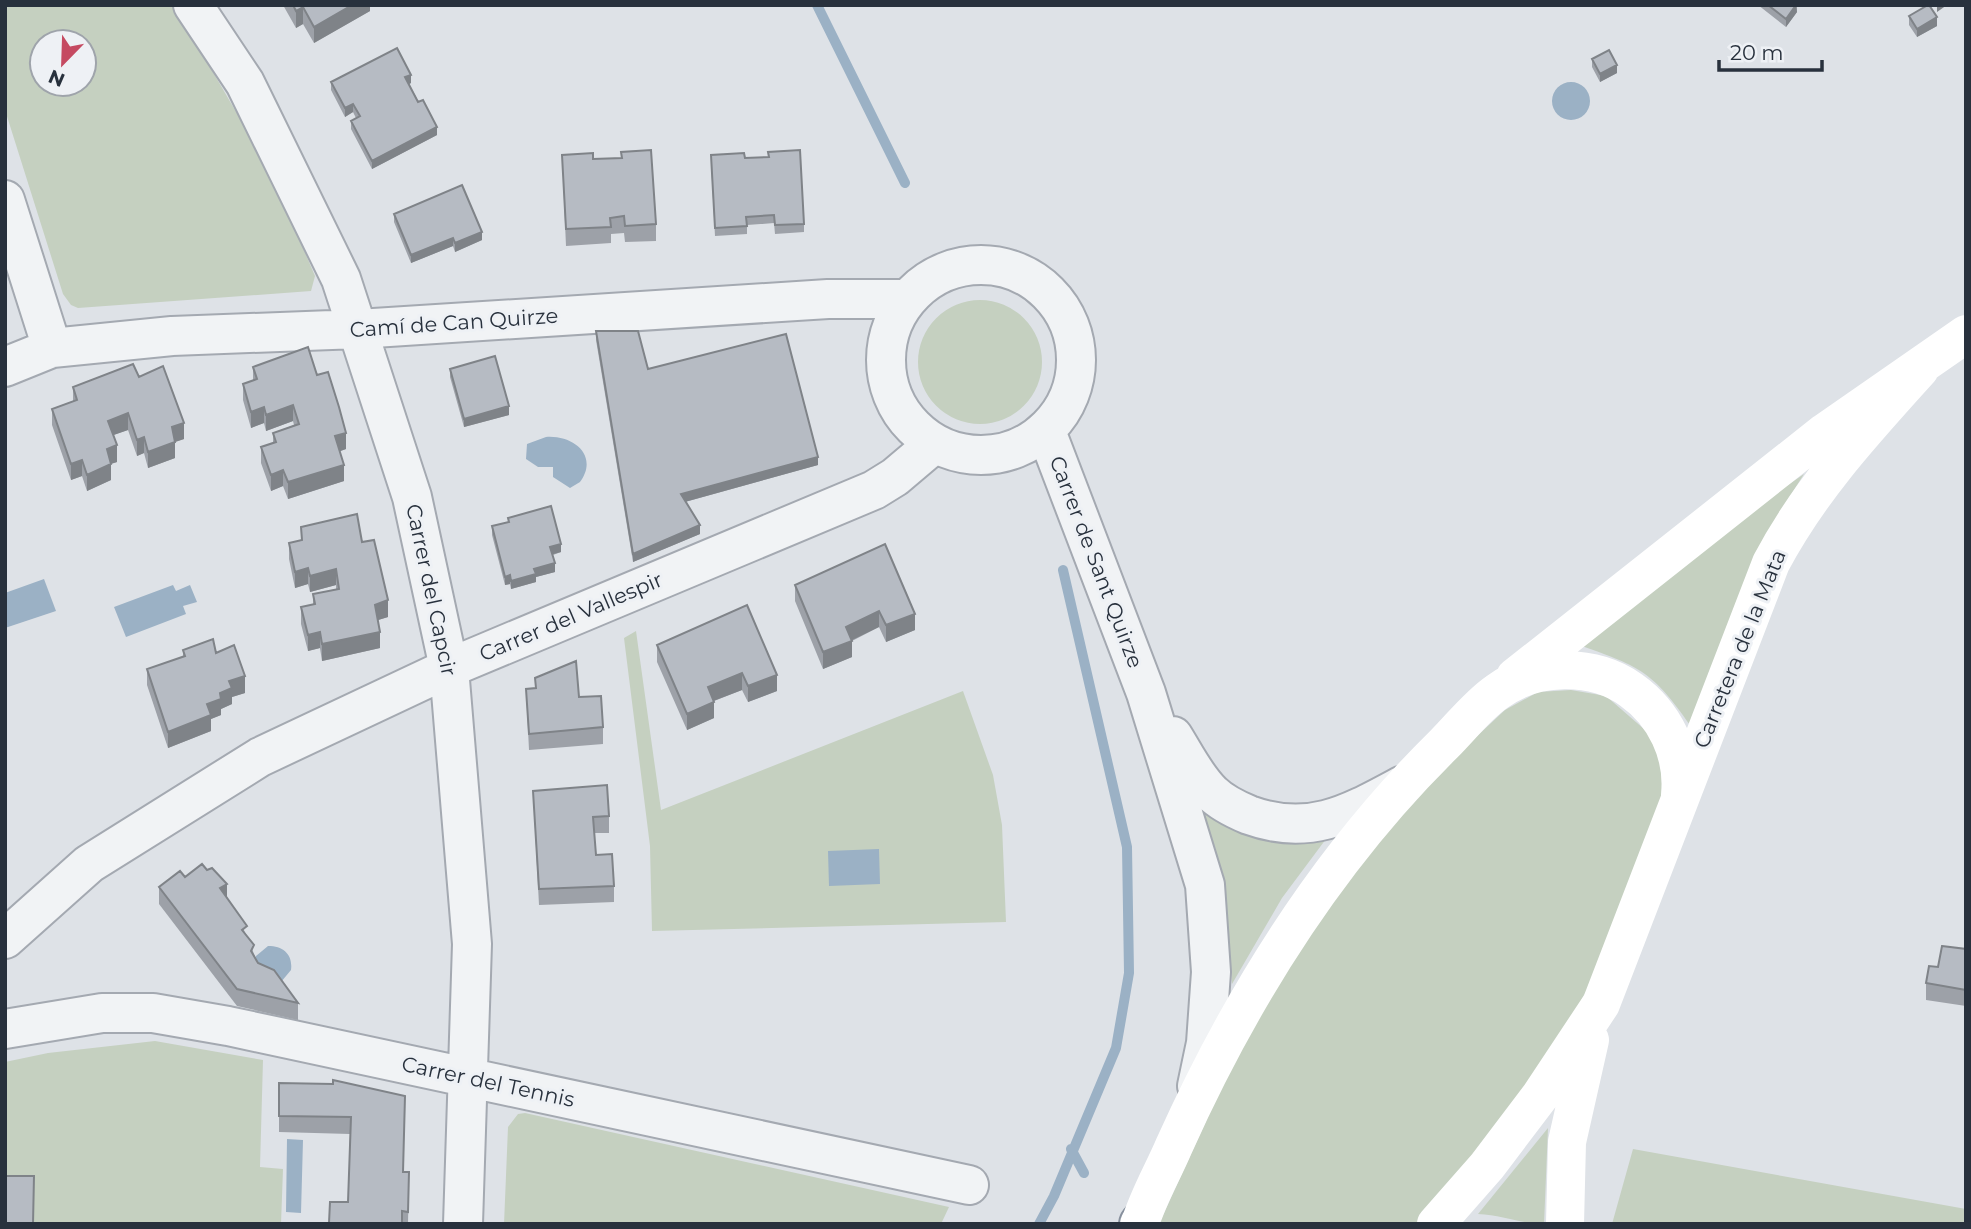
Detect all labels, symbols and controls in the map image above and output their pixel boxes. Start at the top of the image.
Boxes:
north arrow [28,28,98,98]
scale bar [1719,28,1822,72]
text: 20 m [1730,40,1784,65]
text: N [45,65,68,92]
street label: Camí de Can Quirze [349,303,559,342]
street label: Carrer de Sant Quirze [1044,452,1148,671]
street label: Carrer del Capcir [401,502,462,678]
street label: Carretera de la Mata [1688,546,1791,752]
street label: Carrer del Vallespir [475,567,666,666]
street label: Carrer del Tennis [399,1051,577,1112]

